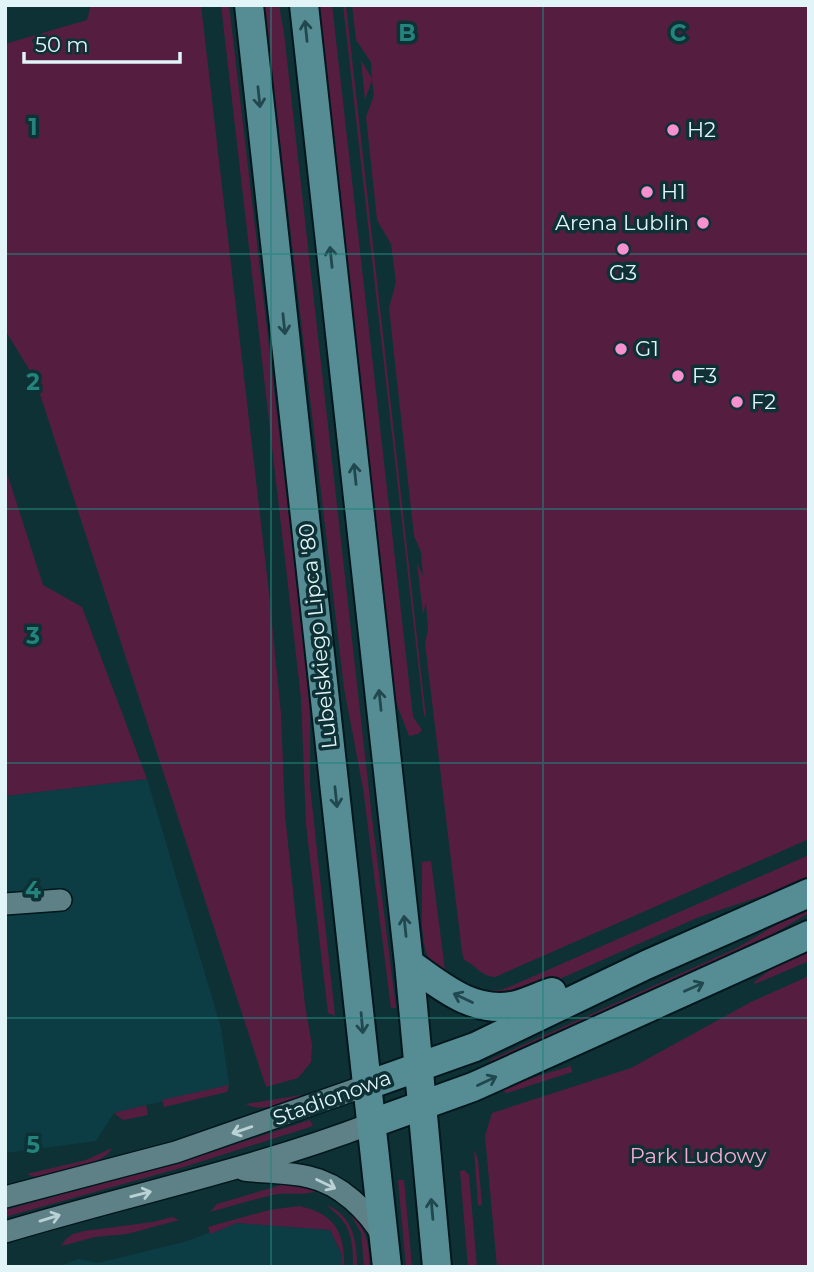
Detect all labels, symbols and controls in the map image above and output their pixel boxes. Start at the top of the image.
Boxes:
text: B [398,19,416,47]
text: C [670,19,687,47]
one-way arrow [300,20,313,43]
scale bar [24,21,180,65]
text: 50 m [35,32,89,57]
one-way arrow [253,86,266,108]
text: 1 [28,113,38,141]
place label: H2 [687,117,716,142]
marker: H2 [665,122,681,138]
place label: H1 [661,179,686,204]
marker: H1 [639,184,655,200]
place label: Arena Lublin [555,210,689,235]
marker: Arena Lublin [695,215,711,231]
marker: G3 [615,241,631,257]
one-way arrow [324,246,337,269]
place label: G3 [609,260,637,285]
one-way arrow [278,312,291,334]
place label: G1 [635,336,659,361]
marker: G1 [613,341,629,357]
place label: F3 [692,363,717,388]
text: 2 [26,368,40,396]
marker: F3 [670,368,686,384]
place label: F2 [751,389,776,414]
marker: F2 [729,394,745,410]
one-way arrow [348,463,361,486]
street label: Lubelskiego Lipca '80 [293,522,342,750]
text: 3 [25,622,40,650]
one-way arrow [373,689,386,712]
one-way arrow [330,786,343,808]
text: 4 [25,876,41,904]
one-way arrow [398,915,411,938]
one-way arrow [683,980,704,993]
one-way arrow [453,991,474,1004]
one-way arrow [356,1012,369,1034]
street label: Stadionowa [269,1065,394,1130]
one-way arrow [475,1074,497,1087]
one-way arrow [231,1124,253,1137]
text: 5 [26,1131,40,1159]
park label: Park Ludowy [630,1143,767,1168]
one-way arrow [315,1177,336,1191]
one-way arrow [129,1186,151,1199]
one-way arrow [425,1198,438,1220]
one-way arrow [39,1211,61,1224]

